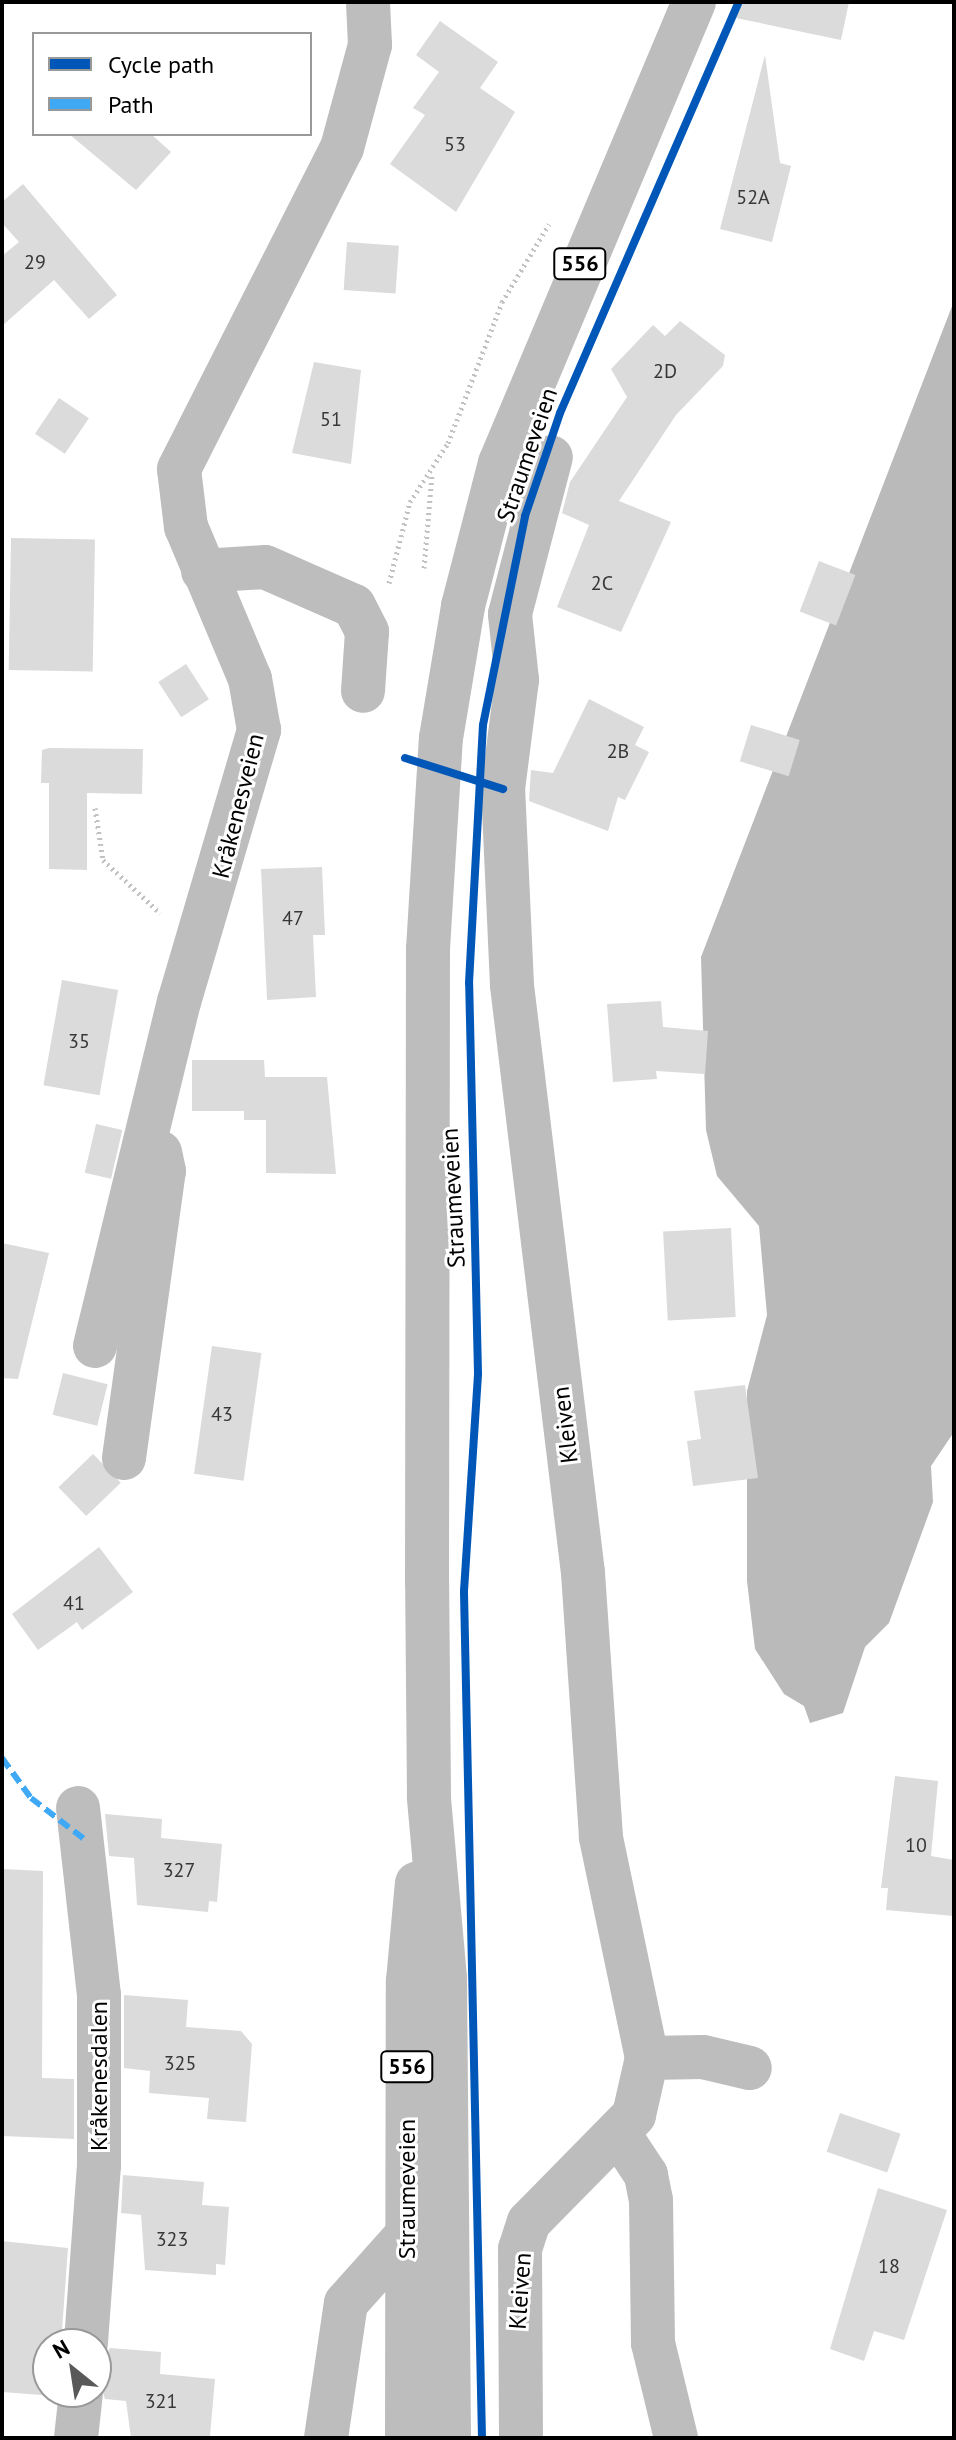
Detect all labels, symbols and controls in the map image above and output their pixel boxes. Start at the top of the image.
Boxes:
legend [32,32,312,136]
text: Cycle path [108,49,214,80]
text: Path [108,89,154,120]
house number: 53 [444,132,466,156]
house number: 52A [736,185,770,209]
road number: 556 [552,246,608,282]
house number: 29 [24,250,46,274]
house number: 2D [653,359,677,383]
street label: Straumeveien [491,384,563,526]
house number: 51 [320,407,342,431]
house number: 2C [591,571,613,595]
street label: Kråkenesveien [206,731,270,881]
house number: 2B [607,739,629,763]
house number: 47 [282,906,304,930]
house number: 35 [68,1029,90,1053]
street label: Straumeveien [435,1127,471,1269]
street label: Kleiven [546,1385,584,1465]
house number: 43 [211,1402,233,1426]
house number: 41 [63,1591,85,1615]
house number: 10 [905,1833,927,1857]
house number: 327 [163,1858,195,1882]
street label: Kråkenesdalen [85,2001,113,2151]
road number: 556 [379,2049,435,2085]
house number: 325 [164,2051,196,2075]
street label: Straumeveien [393,2119,421,2259]
house number: 323 [156,2227,188,2251]
street label: Kleiven [503,2252,537,2330]
house number: 18 [878,2254,900,2278]
north arrow [32,2328,112,2408]
text: N [48,2333,74,2365]
house number: 321 [145,2389,177,2413]

